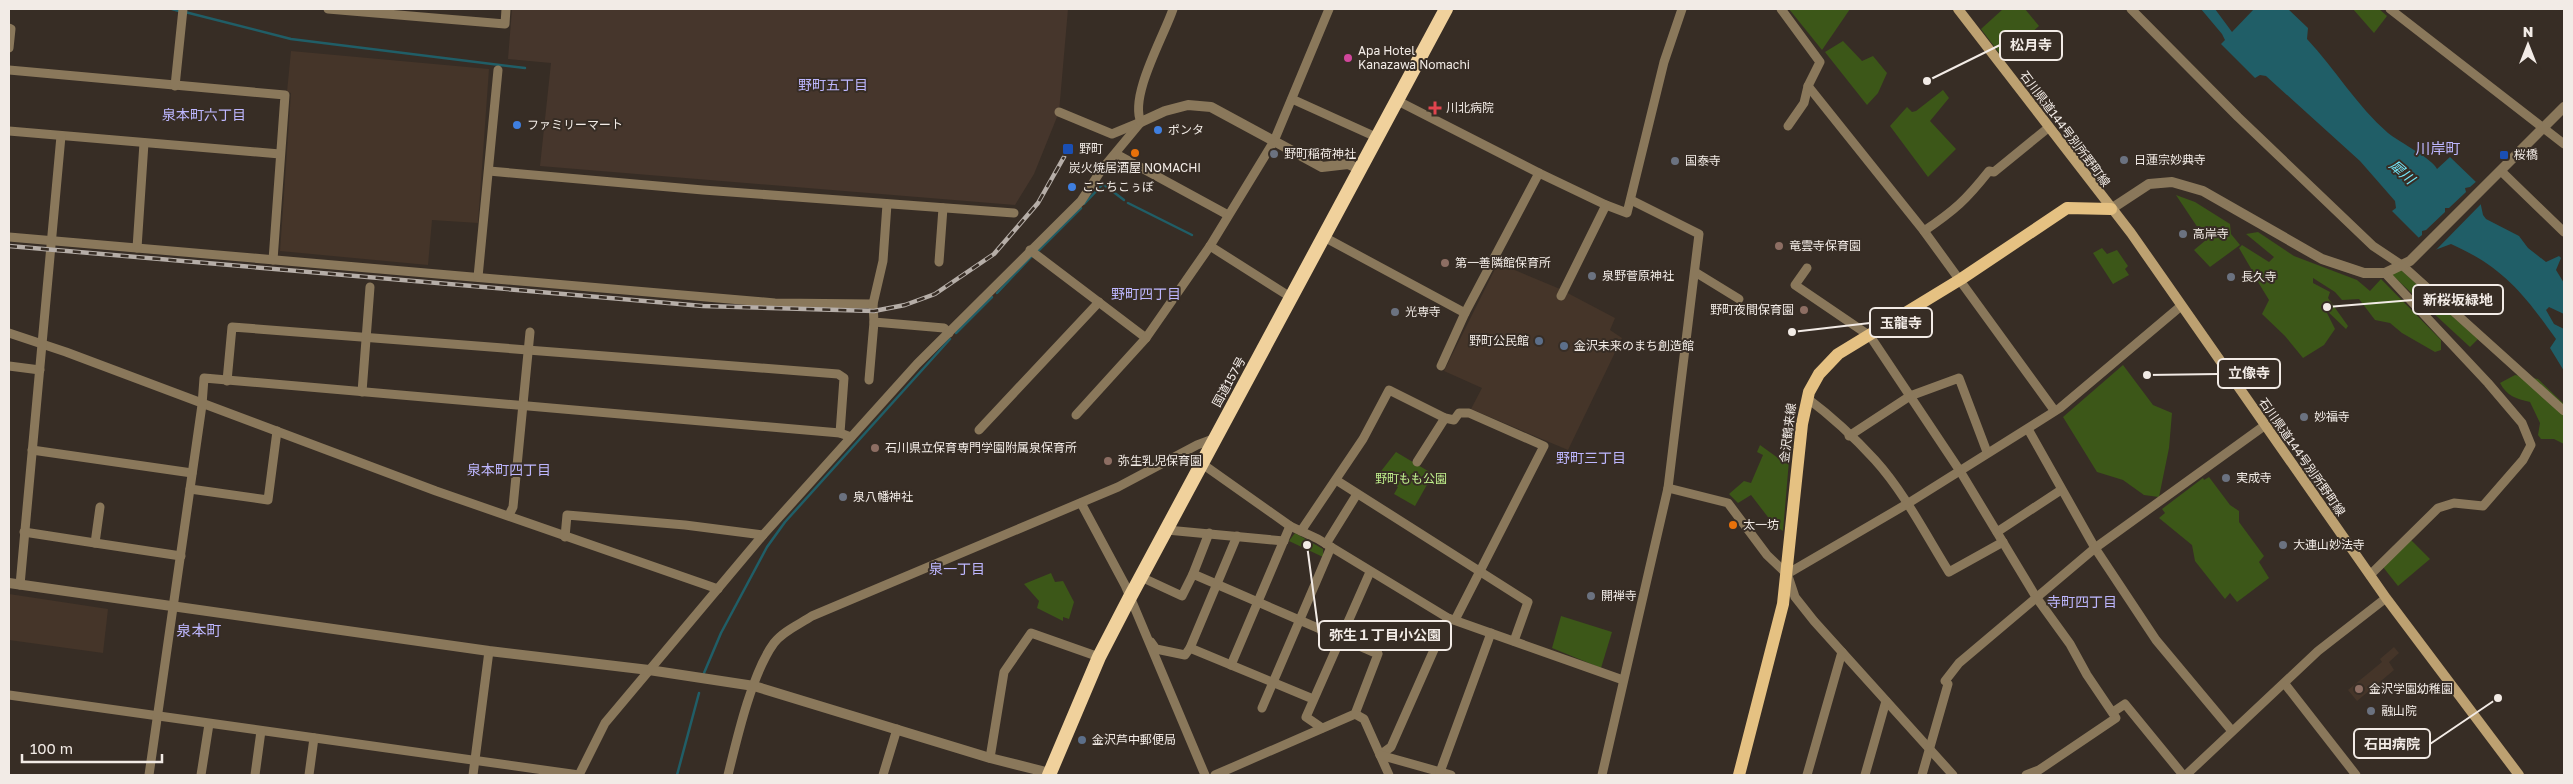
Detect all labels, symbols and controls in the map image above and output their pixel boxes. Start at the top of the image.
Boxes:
north arrow [2503,20,2553,70]
text: N [2523,23,2533,40]
callout: 松月寺 [2000,31,2062,60]
text: 松月寺 [2010,36,2052,53]
place label: Apa Hotel Kanazawa Nomachi [1358,43,1470,72]
marker: Apa Hotel Kanazawa Nomachi [1342,52,1354,64]
street label: 石川県道144号別所野町線 [2017,68,2114,189]
district label: 野町五丁目 [798,76,868,93]
place label: 川北病院 [1446,100,1494,115]
marker: 川北病院 [1428,101,1442,115]
district label: 泉本町六丁目 [162,106,246,123]
place label: ファミリーマート [527,117,623,132]
marker: ファミリーマート [511,119,523,131]
place label: ポンタ [1168,122,1204,137]
marker: ポンタ [1152,124,1164,136]
district label: 川岸町 [2415,139,2461,157]
place label: 野町 [1079,141,1103,156]
marker: 野町 [1061,142,1075,156]
place label: 野町稲荷神社 [1284,146,1356,161]
marker: 炭火焼居酒屋 NOMACHI [1129,147,1141,159]
place label: 桜橋 [2514,147,2538,162]
marker: 野町稲荷神社 [1268,148,1280,160]
marker: 桜橋 [2498,149,2510,161]
place label: 日蓮宗妙典寺 [2134,152,2206,167]
place label: 国泰寺 [1685,153,1721,168]
marker: 日蓮宗妙典寺 [2118,154,2130,166]
marker: 国泰寺 [1669,155,1681,167]
water label: 犀川 [2386,156,2420,189]
place label: 炭火焼居酒屋 NOMACHI [1069,160,1201,175]
place label: ここちこぅぼ [1082,179,1154,194]
marker: ここちこぅぼ [1066,181,1078,193]
place label: 高岸寺 [2193,226,2229,241]
marker: 高岸寺 [2177,228,2189,240]
place label: 竜雲寺保育園 [1789,238,1861,253]
marker: 竜雲寺保育園 [1773,240,1785,252]
place label: 第一善隣館保育所 [1455,255,1551,270]
marker: 第一善隣館保育所 [1439,257,1451,269]
place label: 泉野菅原神社 [1602,268,1674,283]
place label: 長久寺 [2241,269,2277,284]
marker: 泉野菅原神社 [1586,270,1598,282]
marker: 長久寺 [2225,271,2237,283]
district label: 野町四丁目 [1111,285,1181,302]
callout: 新桜坂緑地 [2413,285,2503,314]
text: 新桜坂緑地 [2423,291,2493,308]
place label: 野町夜間保育園 [1710,302,1794,317]
place label: 光専寺 [1405,304,1441,319]
marker: 野町夜間保育園 [1798,304,1810,316]
marker: 光専寺 [1389,306,1401,318]
callout: 玉龍寺 [1870,308,1932,337]
text: 玉龍寺 [1880,314,1922,331]
place label: 野町公民館 [1469,333,1529,348]
marker: 野町公民館 [1533,335,1545,347]
place label: 金沢未来のまち創造館 [1574,338,1694,353]
marker: 金沢未来のまち創造館 [1558,340,1570,352]
street label: 国道157号 [1209,354,1248,410]
callout: 立像寺 [2218,359,2280,388]
text: 立像寺 [2228,364,2270,381]
street label: 石川県道144号別所野町線 [2256,395,2349,519]
street label: 金沢鶴来線 [1776,402,1799,464]
place label: 妙福寺 [2314,409,2350,424]
marker: 妙福寺 [2298,411,2310,423]
place label: 石川県立保育専門学園附属泉保育所 [885,440,1077,455]
marker: 石川県立保育専門学園附属泉保育所 [869,442,881,454]
district label: 野町三丁目 [1556,449,1626,466]
place label: 弥生乳児保育園 [1118,453,1202,468]
marker: 弥生乳児保育園 [1102,455,1114,467]
district label: 泉本町四丁目 [467,461,551,478]
place label: 実成寺 [2236,470,2272,485]
park label: 野町もも公園 [1375,471,1447,486]
marker: 実成寺 [2220,472,2232,484]
place label: 泉八幡神社 [853,489,913,504]
marker: 泉八幡神社 [837,491,849,503]
place label: 太一坊 [1743,517,1779,532]
marker: 太一坊 [1727,519,1739,531]
place label: 大連山妙法寺 [2293,537,2365,552]
marker: 大連山妙法寺 [2277,539,2289,551]
district label: 泉一丁目 [929,560,985,577]
place label: 開禅寺 [1601,588,1637,603]
marker: 開禅寺 [1585,590,1597,602]
district label: 寺町四丁目 [2047,593,2117,610]
district label: 泉本町 [176,621,222,639]
callout: 弥生１丁目小公園 [1319,621,1451,650]
text: 弥生１丁目小公園 [1329,626,1441,643]
place label: 金沢学園幼稚園 [2369,681,2453,696]
marker: 金沢学園幼稚園 [2353,683,2365,695]
place label: 融山院 [2381,703,2417,718]
marker: 融山院 [2365,705,2377,717]
callout: 石田病院 [2354,729,2430,758]
scale bar [22,732,162,764]
place label: 金沢芦中郵便局 [1092,732,1176,747]
marker: 金沢芦中郵便局 [1076,734,1088,746]
text: 石田病院 [2364,735,2420,752]
text: 100 m [30,739,73,757]

